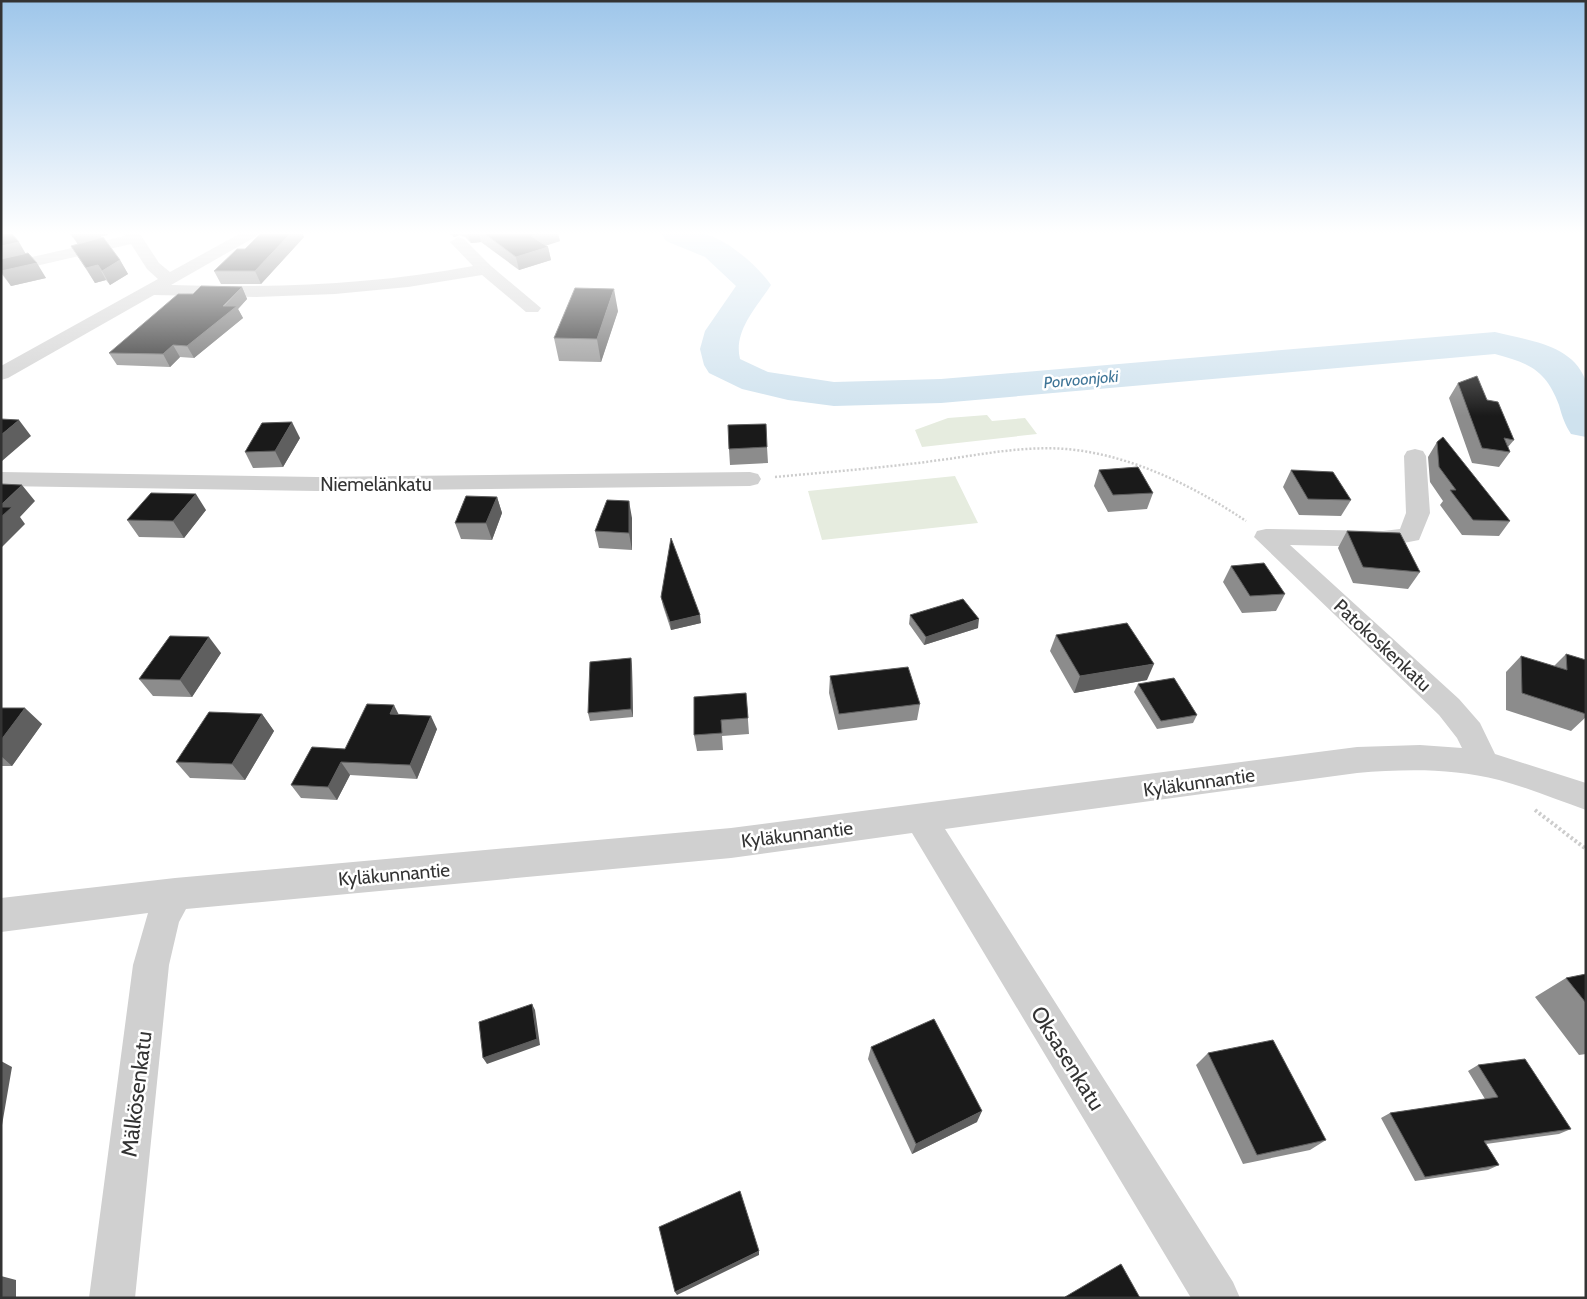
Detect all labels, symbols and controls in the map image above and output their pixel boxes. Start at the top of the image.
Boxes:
water label: Porvoonjoki [1043,367,1120,392]
street label: Niemelänkatu [320,473,432,496]
street label: Patokoskenkatu [1329,594,1436,696]
street label: Kyläkunnantie [1142,763,1257,802]
street label: Kyläkunnantie [740,816,854,853]
street label: Kyläkunnantie [337,858,451,891]
street label: Oksasenkatu [1025,1001,1110,1115]
street label: Mälkösenkatu [115,1030,158,1159]

